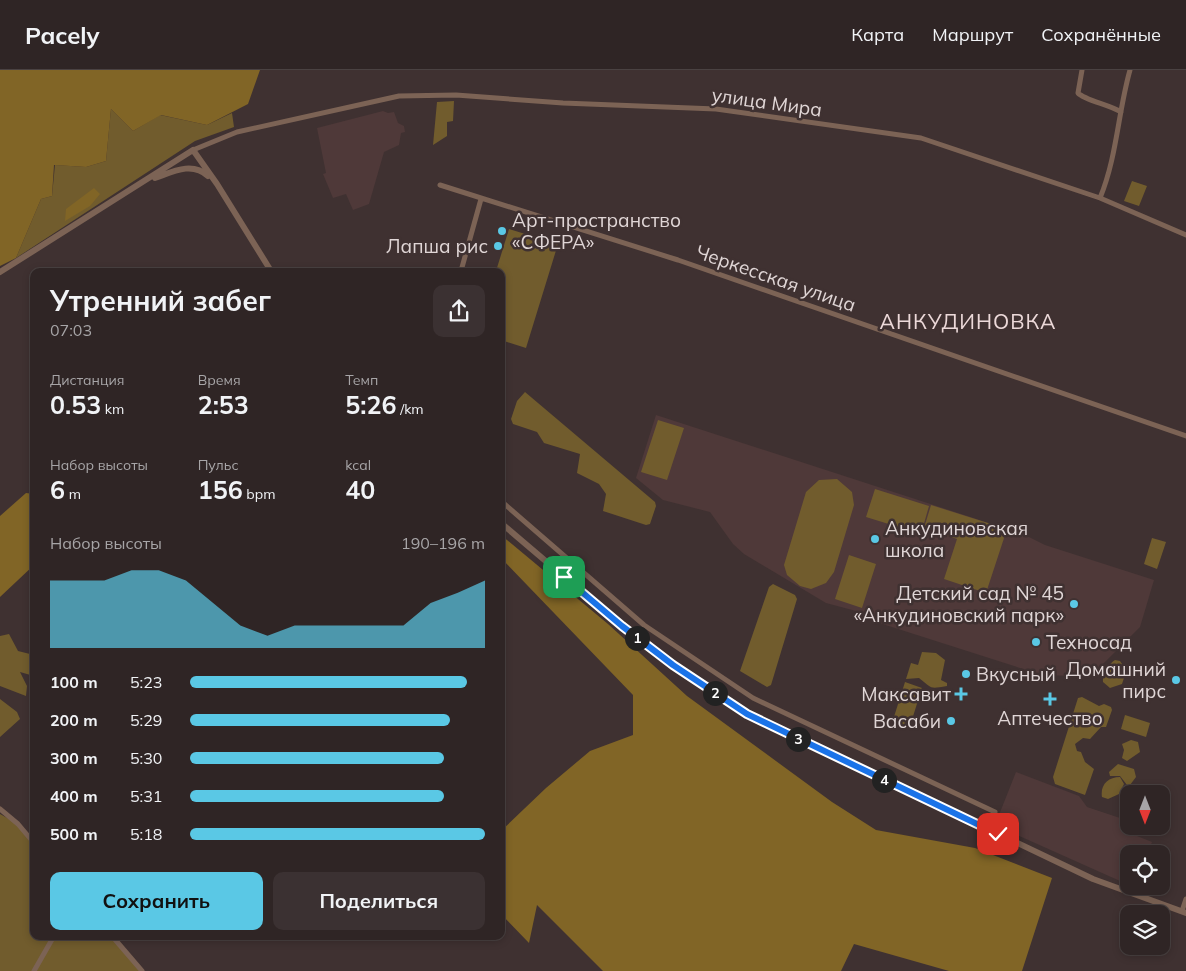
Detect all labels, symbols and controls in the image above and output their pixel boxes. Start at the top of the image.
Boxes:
text: Pacely [25,20,100,50]
text: Карта [851,23,904,46]
text: Маршрут [932,23,1013,46]
text: Сохранённые [1041,23,1161,46]
street label: улица Мира [710,82,824,122]
place label: Арт-пространство «СФЕРА» [512,208,681,254]
marker: Арт-пространство «СФЕРА» [496,225,508,237]
place label: Лапша рис [386,234,488,258]
street label: Черкесская улица [693,239,859,317]
marker: Лапша рис [492,240,504,252]
text: Утренний забег [50,283,271,318]
button: share [433,285,485,337]
district label: АНКУДИНОВКА [880,308,1056,334]
text: 07:03 [50,320,92,340]
text: Дистанция [50,371,124,389]
text: Время [198,371,241,389]
text: Темп [345,371,378,389]
text: 0.53 [50,389,101,420]
text: 2:53 [198,389,249,420]
text: 5:26 [345,389,397,420]
text: km [101,400,124,418]
text: /km [397,400,424,418]
text: Набор высоты [50,456,148,474]
text: Пульс [198,456,239,474]
text: kcal [345,456,371,474]
text: 6 [50,474,65,505]
text: 156 [198,474,243,505]
text: 40 [345,474,375,505]
text: m [65,485,81,503]
text: bpm [243,485,275,503]
place label: Анкудиновская школа [885,516,1028,562]
text: Набор высоты [50,533,162,553]
text: 190–196 m [401,533,485,553]
marker: Анкудиновская школа [869,533,881,545]
pin [543,556,585,598]
icon: arrive [550,563,578,591]
place label: Детский сад № 45 «Анкудиновский парк» [854,581,1064,627]
marker: Детский сад № 45 «Анкудиновский парк» [1068,598,1080,610]
pin: 1 [624,626,650,650]
text: 1 [633,629,642,647]
place label: Техносад [1046,630,1132,654]
marker: Техносад [1030,636,1042,648]
place label: Домашний пирс [1066,657,1166,703]
place label: Вкусный [976,662,1056,686]
marker: Вкусный [960,668,972,680]
text: 100 m [50,672,98,692]
text: 5:23 [130,672,162,692]
marker: Домашний пирс [1170,674,1182,686]
pin: 2 [702,680,728,706]
place label: Максавит [861,682,951,706]
text: 2 [711,684,720,702]
marker: Максавит [955,688,967,700]
marker: Аптечество [1044,693,1056,705]
place label: Аптечество [997,706,1103,730]
place label: Васаби [873,709,941,733]
text: 200 m [50,710,98,730]
text: 5:29 [130,710,162,730]
marker: Васаби [945,715,957,727]
pin: 3 [786,726,810,752]
text: 3 [794,730,803,748]
text: 300 m [50,748,98,768]
text: 5:30 [130,748,162,768]
pin: 4 [872,768,896,792]
text: 4 [880,771,889,789]
north arrow [1120,785,1170,835]
map controls [1120,785,1170,955]
text: 400 m [50,786,98,806]
text: 5:31 [130,786,162,806]
pin [977,813,1019,855]
icon: check [984,820,1012,848]
text: 500 m [50,824,98,844]
text: 5:18 [130,824,162,844]
button: locate [1120,845,1170,895]
button: Сохранить [50,872,263,930]
button: Поделиться [273,872,485,930]
button: layers [1120,905,1170,955]

